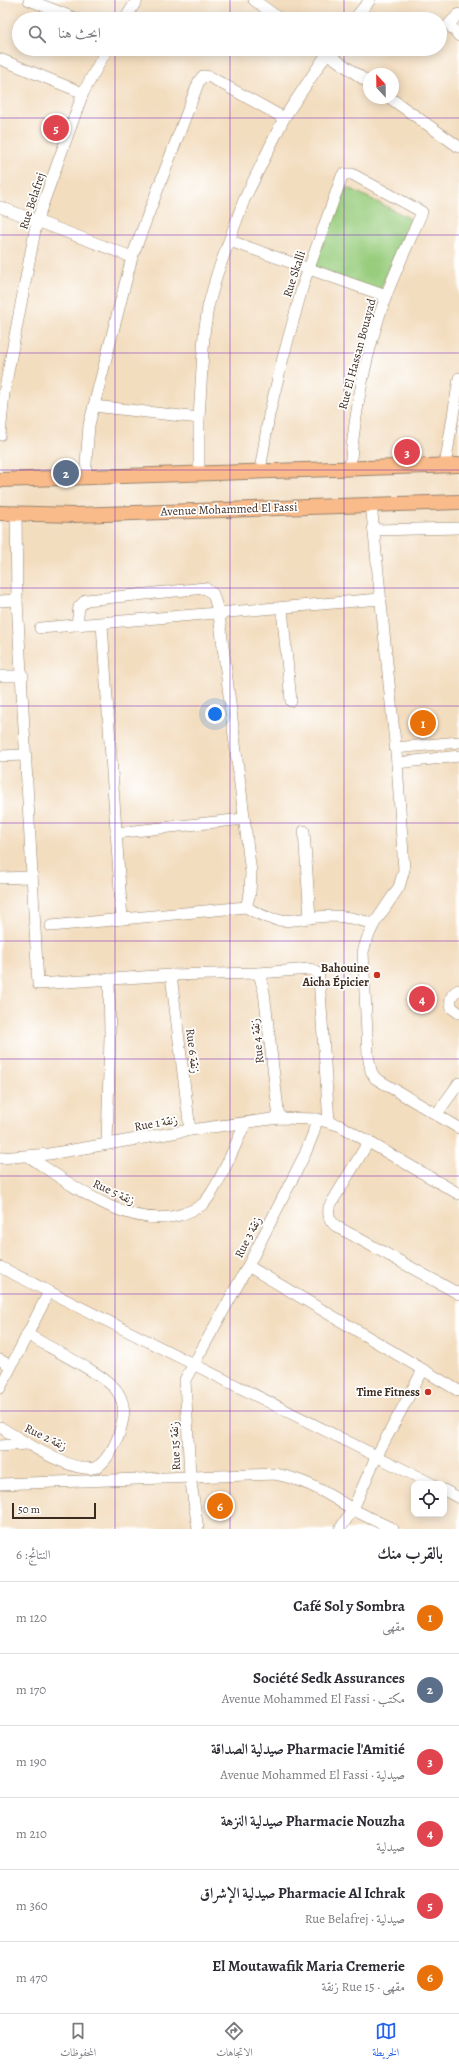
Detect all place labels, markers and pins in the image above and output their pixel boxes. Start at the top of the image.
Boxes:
pin: 5 [43,113,69,143]
pin: 3 [394,437,420,467]
pin: 2 [53,458,79,488]
pin: 1 [410,708,436,738]
place label: Bahouine Aicha Épicier [301,960,369,990]
marker: Bahouine Aicha Épicier [372,970,382,980]
pin: 4 [409,984,435,1014]
place label: Time Fitness [356,1384,420,1400]
marker: Time Fitness [423,1387,433,1397]
pin: 6 [207,1491,233,1521]

